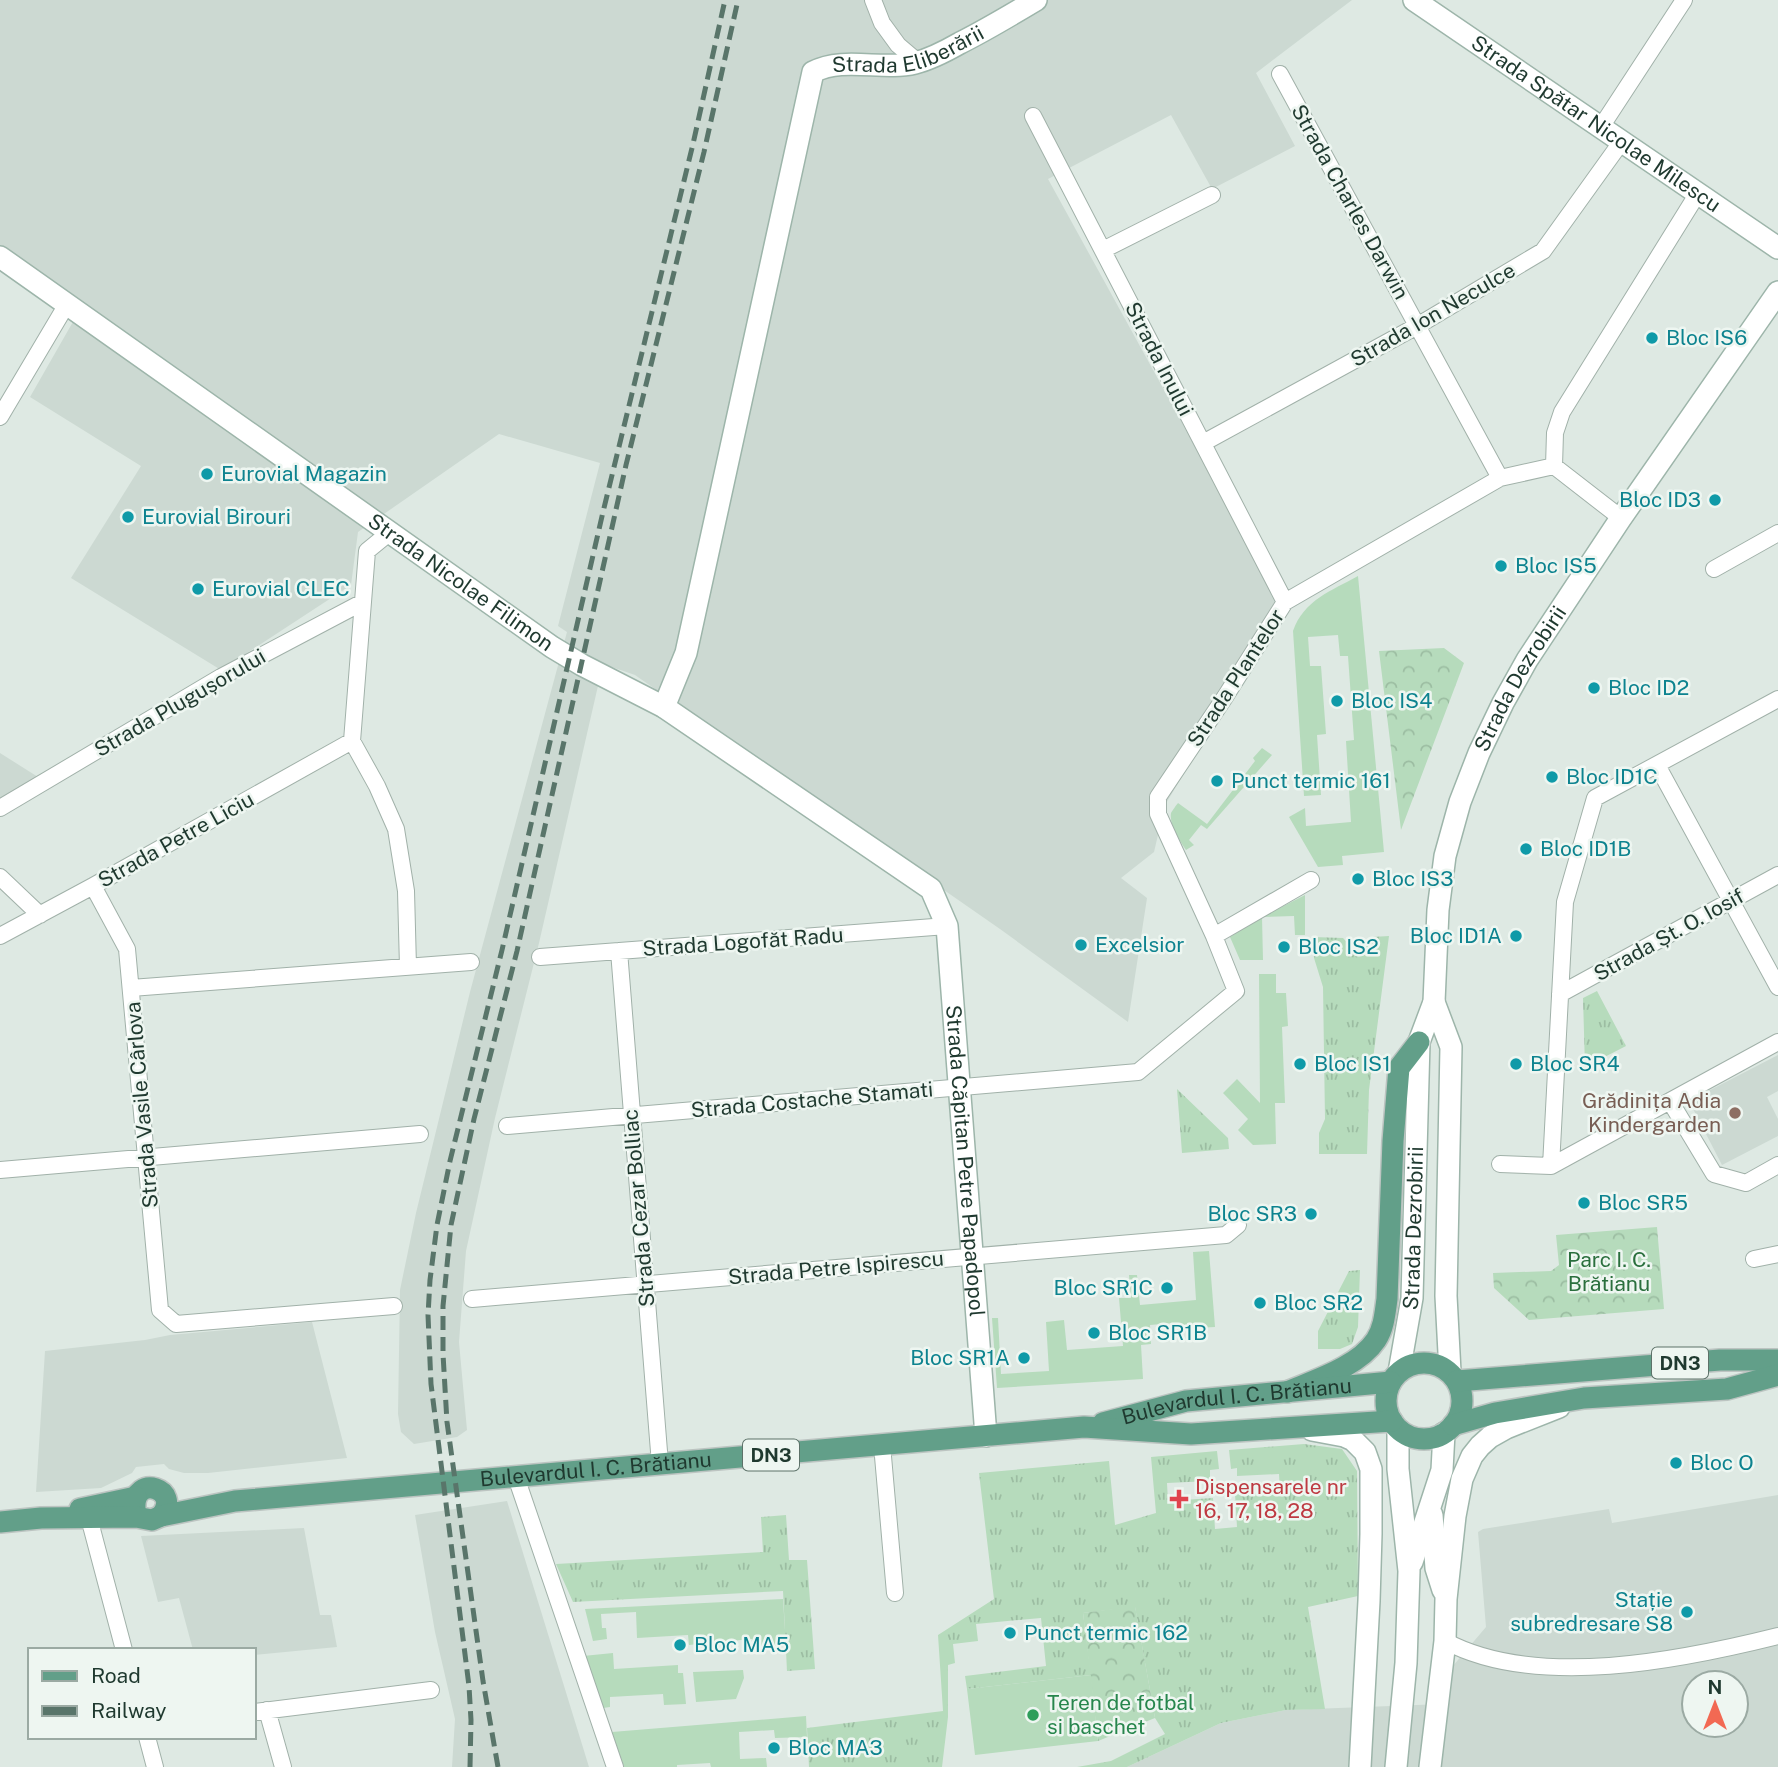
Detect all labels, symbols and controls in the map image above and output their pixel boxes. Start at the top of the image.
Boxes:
street label: Strada Eliberării [831,20,988,78]
street label: Strada Spătar Nicolae Milescu [1467,30,1726,217]
street label: Strada Charles Darwin [1286,100,1414,303]
street label: Strada Ion Neculce [1346,257,1519,372]
street label: Strada Inului [1120,298,1199,420]
place label: Bloc IS6 [1666,325,1747,350]
marker: Bloc IS6 [1644,330,1660,346]
place label: Eurovial Magazin [221,461,387,486]
marker: Eurovial Magazin [199,466,215,482]
place label: Bloc ID3 [1619,487,1701,512]
marker: Bloc ID3 [1707,492,1723,508]
place label: Eurovial Birouri [142,504,291,529]
street label: Strada Nicolae Filimon [363,508,558,656]
marker: Eurovial Birouri [120,509,136,525]
place label: Bloc IS5 [1515,553,1597,578]
marker: Bloc IS5 [1493,558,1509,574]
place label: Eurovial CLEC [212,576,350,601]
marker: Eurovial CLEC [190,581,206,597]
street label: Strada Dezrobirii [1469,601,1571,755]
street label: Strada Plantelor [1182,604,1289,751]
street label: Strada Plugușorului [90,643,270,762]
place label: Bloc ID2 [1608,675,1689,700]
marker: Bloc ID2 [1586,680,1602,696]
place label: Bloc IS4 [1351,688,1432,713]
marker: Bloc IS4 [1329,693,1345,709]
place label: Bloc ID1C [1566,764,1658,789]
place label: Punct termic 161 [1231,768,1391,793]
marker: Bloc ID1C [1544,769,1560,785]
marker: Punct termic 161 [1209,773,1225,789]
street label: Strada Petre Liciu [94,786,258,893]
place label: Bloc ID1B [1540,836,1631,861]
marker: Bloc ID1B [1518,841,1534,857]
place label: Bloc IS3 [1372,866,1453,891]
marker: Bloc IS3 [1350,871,1366,887]
street label: Strada Șt. O. Iosif [1589,883,1748,986]
street label: Strada Logofăt Radu [642,922,844,961]
place label: Bloc ID1A [1410,923,1502,948]
marker: Bloc ID1A [1508,928,1524,944]
place label: Excelsior [1095,932,1185,957]
place label: Bloc IS2 [1298,934,1379,959]
marker: Excelsior [1073,937,1089,953]
marker: Bloc IS2 [1276,939,1292,955]
street label: Strada Vasile Cârlova [120,1001,163,1209]
street label: Strada Căpitan Petre Papadopol [941,1004,990,1318]
place label: Bloc IS1 [1314,1051,1391,1076]
place label: Bloc SR4 [1530,1051,1620,1076]
marker: Bloc IS1 [1292,1056,1308,1072]
marker: Bloc SR4 [1508,1056,1524,1072]
street label: Strada Costache Stamati [690,1076,934,1123]
place label: Grădinița Adia Kindergarden [1582,1088,1721,1137]
marker: Grădinița Adia Kindergarden [1727,1105,1743,1121]
street label: Strada Cezar Bolliac [617,1108,660,1308]
street label: Strada Dezrobirii [1397,1146,1428,1312]
place label: Bloc SR5 [1598,1190,1688,1215]
marker: Bloc SR5 [1576,1195,1592,1211]
place label: Bloc SR3 [1207,1201,1297,1226]
marker: Bloc SR3 [1303,1206,1319,1222]
street label: Strada Petre Ispirescu [727,1246,945,1289]
park label: Parc I. C. Brătianu [1567,1247,1651,1296]
place label: Bloc SR1C [1054,1275,1153,1300]
marker: Bloc SR1C [1159,1280,1175,1296]
place label: Bloc SR2 [1274,1290,1363,1315]
marker: Bloc SR2 [1252,1295,1268,1311]
place label: Bloc SR1B [1108,1320,1207,1345]
marker: Bloc SR1B [1086,1325,1102,1341]
place label: Bloc SR1A [910,1345,1010,1370]
road number: DN3 [1652,1348,1708,1378]
marker: Bloc SR1A [1016,1350,1032,1366]
street label: Bulevardul I. C. Brătianu [1119,1373,1353,1430]
road number: DN3 [743,1440,799,1470]
street label: Bulevardul I. C. Brătianu [479,1447,713,1492]
place label: Bloc O [1690,1450,1754,1475]
marker: Bloc O [1668,1455,1684,1471]
place label: Dispensarele nr 16, 17, 18, 28 [1195,1474,1347,1523]
marker: Dispensarele nr 16, 17, 18, 28 [1169,1489,1189,1509]
place label: Stație subredresare S8 [1510,1587,1673,1636]
marker: Stație subredresare S8 [1679,1604,1695,1620]
place label: Punct termic 162 [1024,1620,1188,1645]
marker: Punct termic 162 [1002,1625,1018,1641]
place label: Bloc MA5 [694,1632,789,1657]
marker: Bloc MA5 [672,1637,688,1653]
legend [28,1648,256,1739]
text: Road [91,1663,141,1688]
north arrow [1680,1669,1750,1739]
text: N [1708,1676,1722,1698]
place label: Teren de fotbal si baschet [1047,1690,1194,1739]
text: Railway [91,1698,167,1723]
marker: Teren de fotbal si baschet [1025,1707,1041,1723]
place label: Bloc MA3 [788,1735,883,1760]
marker: Bloc MA3 [766,1740,782,1756]

